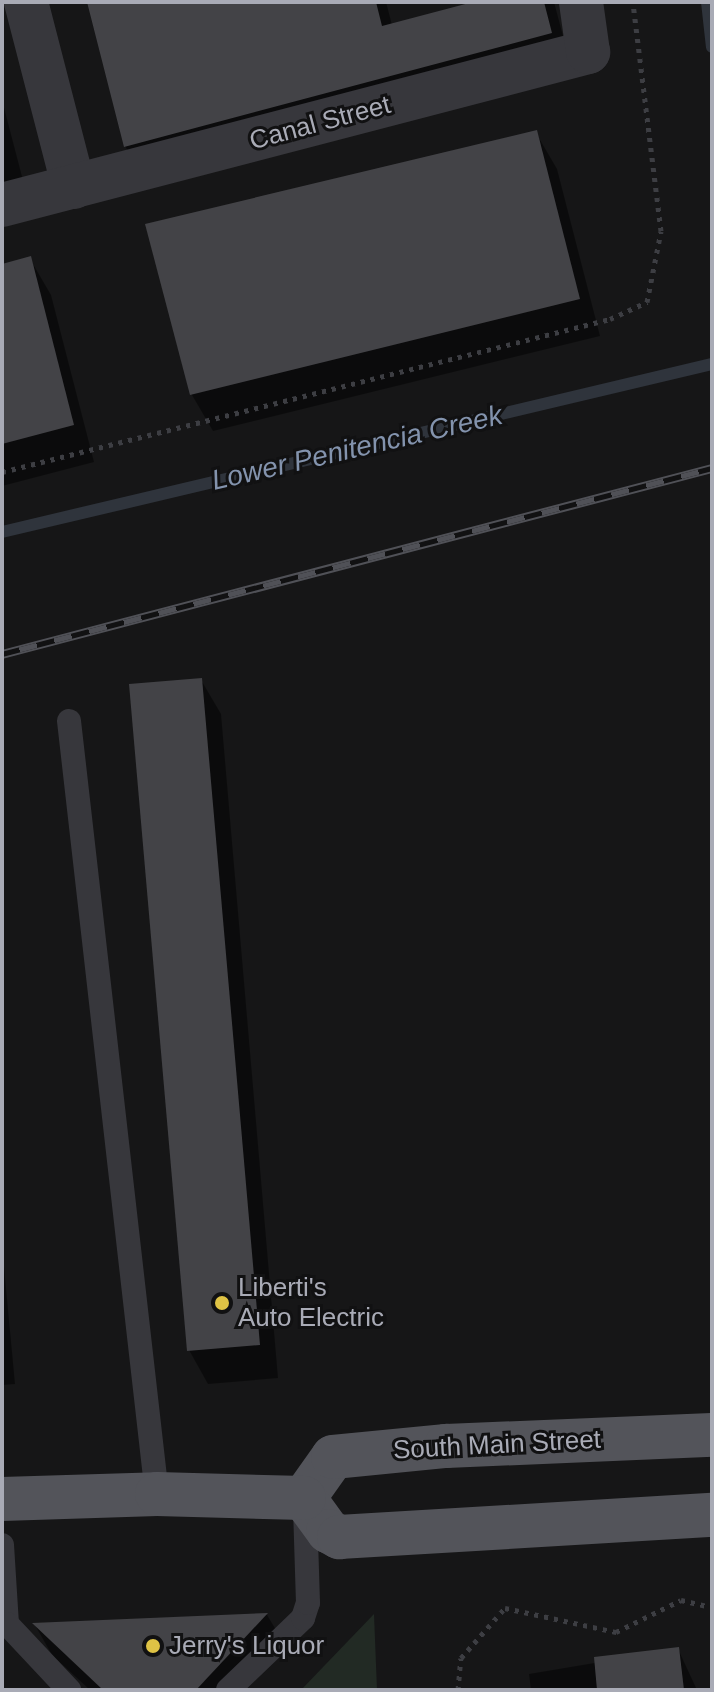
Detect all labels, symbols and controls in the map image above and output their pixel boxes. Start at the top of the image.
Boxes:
street label: Canal Street [246,89,394,157]
water label: Lower Penitencia Creek [208,398,506,498]
place label: Liberti's Auto Electric [238,1272,384,1334]
marker: Liberti's Auto Electric [213,1294,231,1312]
street label: South Main Street [392,1424,602,1466]
place label: Jerry's Liquor [169,1630,324,1662]
marker: Jerry's Liquor [144,1637,162,1655]

